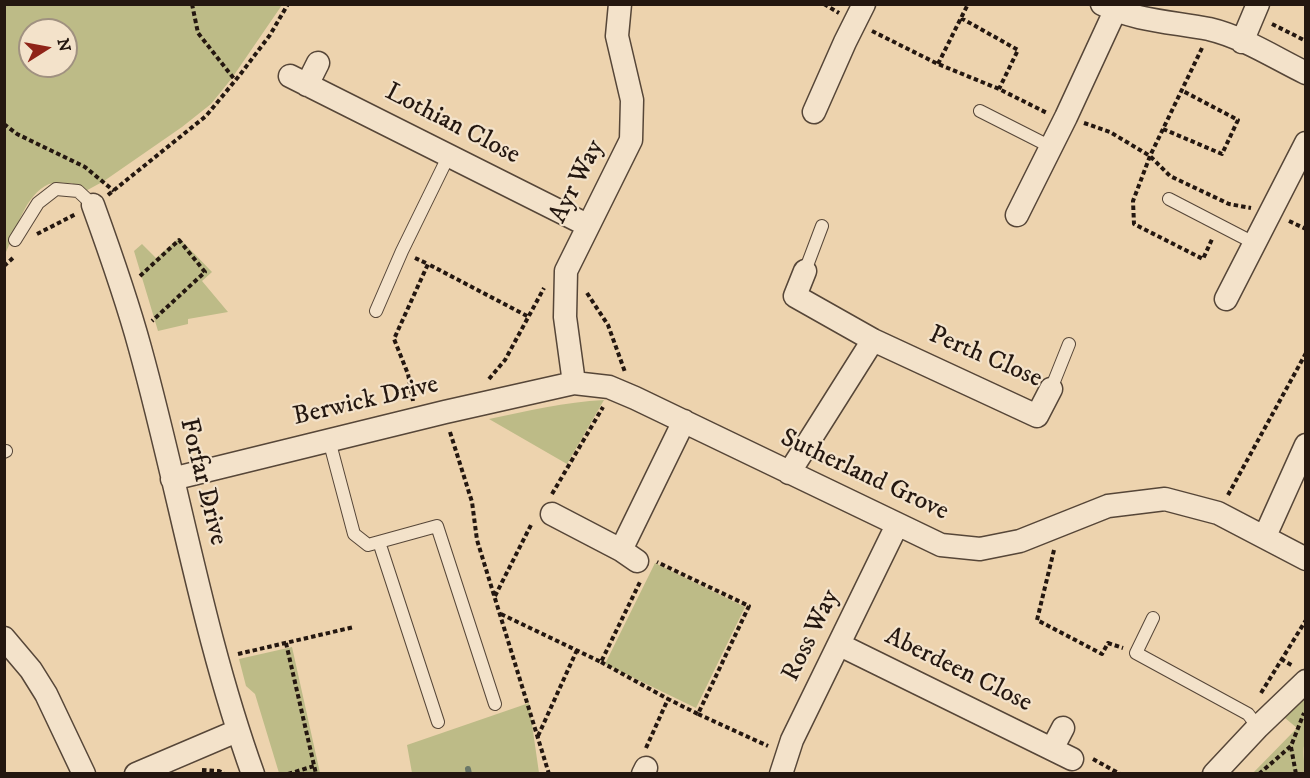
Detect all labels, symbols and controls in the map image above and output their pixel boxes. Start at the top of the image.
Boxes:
north arrow [18,18,78,78]
text: N [53,37,75,53]
street label: Lothian Close [379,78,525,172]
street label: Ayr Way [544,135,612,229]
street label: Perth Close [924,320,1046,396]
street label: Berwick Drive [290,370,442,434]
street label: Forfar Drive [171,415,233,549]
street label: Sutherland Grove [775,423,953,529]
street label: Ross Way [776,585,848,687]
street label: Aberdeen Close [879,622,1037,720]

